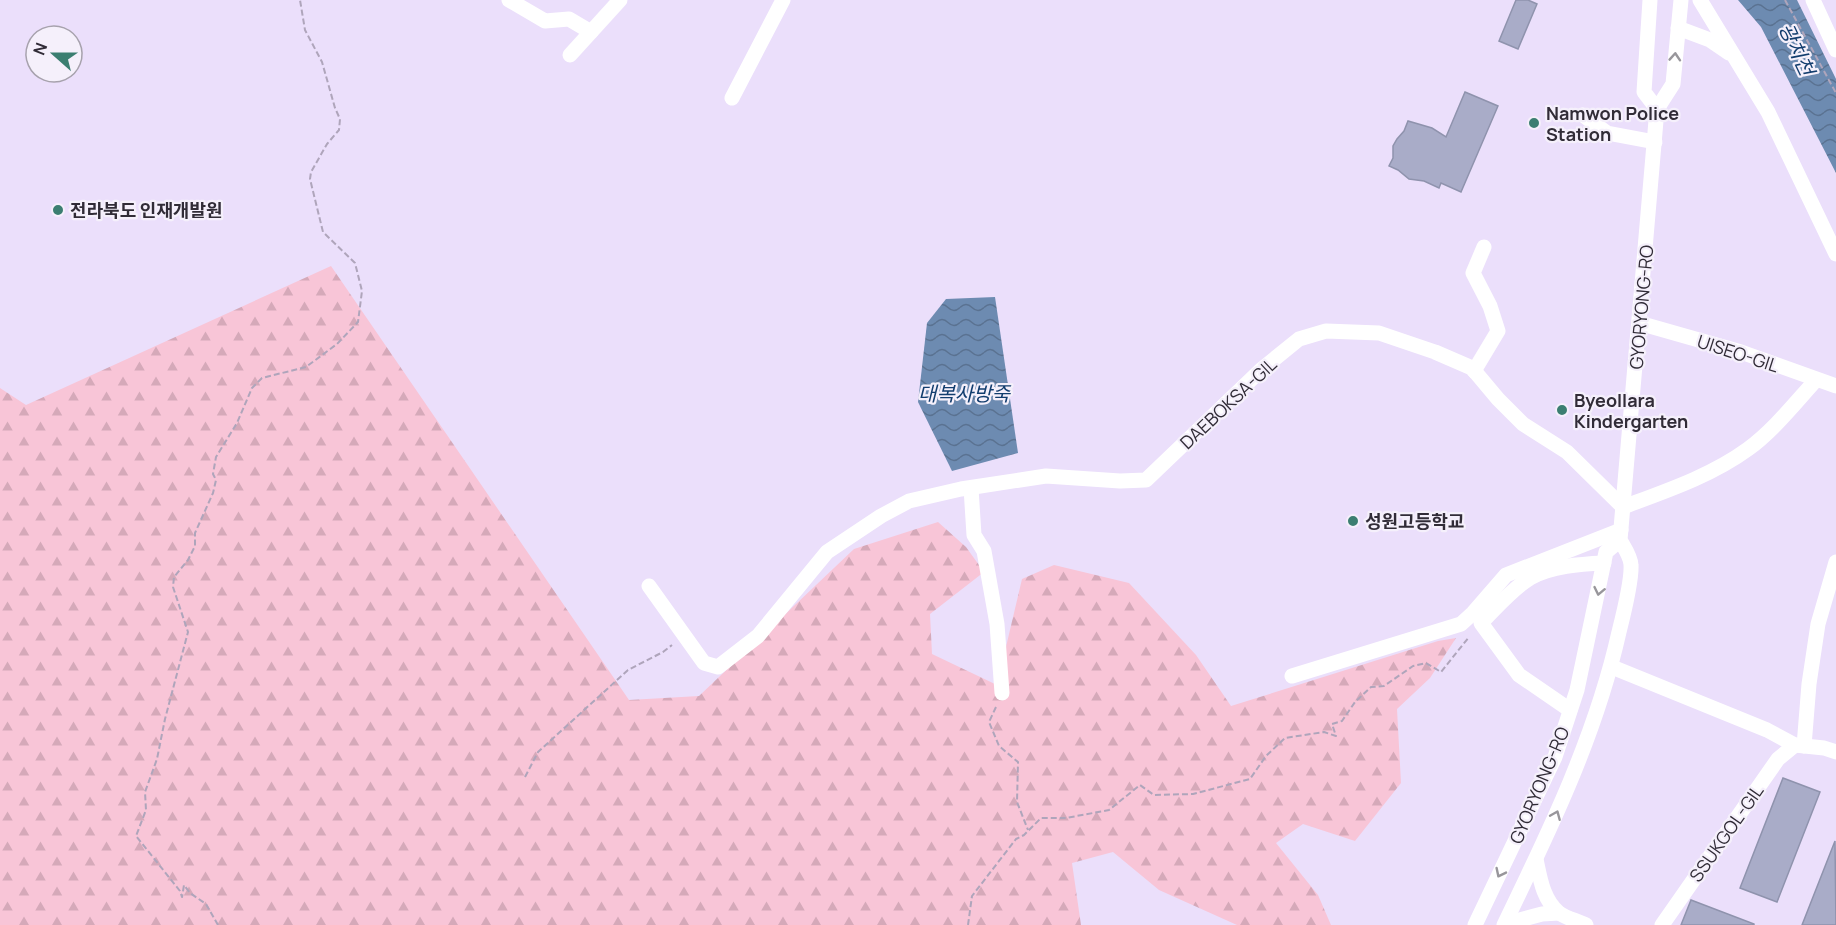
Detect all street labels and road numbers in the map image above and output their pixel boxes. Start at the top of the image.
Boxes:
street label: GYORYONG-RO [1624,244,1658,370]
street label: UISEO-GIL [1694,329,1782,377]
street label: DAEBOKSA-GIL [1175,352,1281,454]
street label: GYORYONG-RO [1504,723,1574,847]
street label: SSUKGOL-GIL [1684,780,1768,886]

